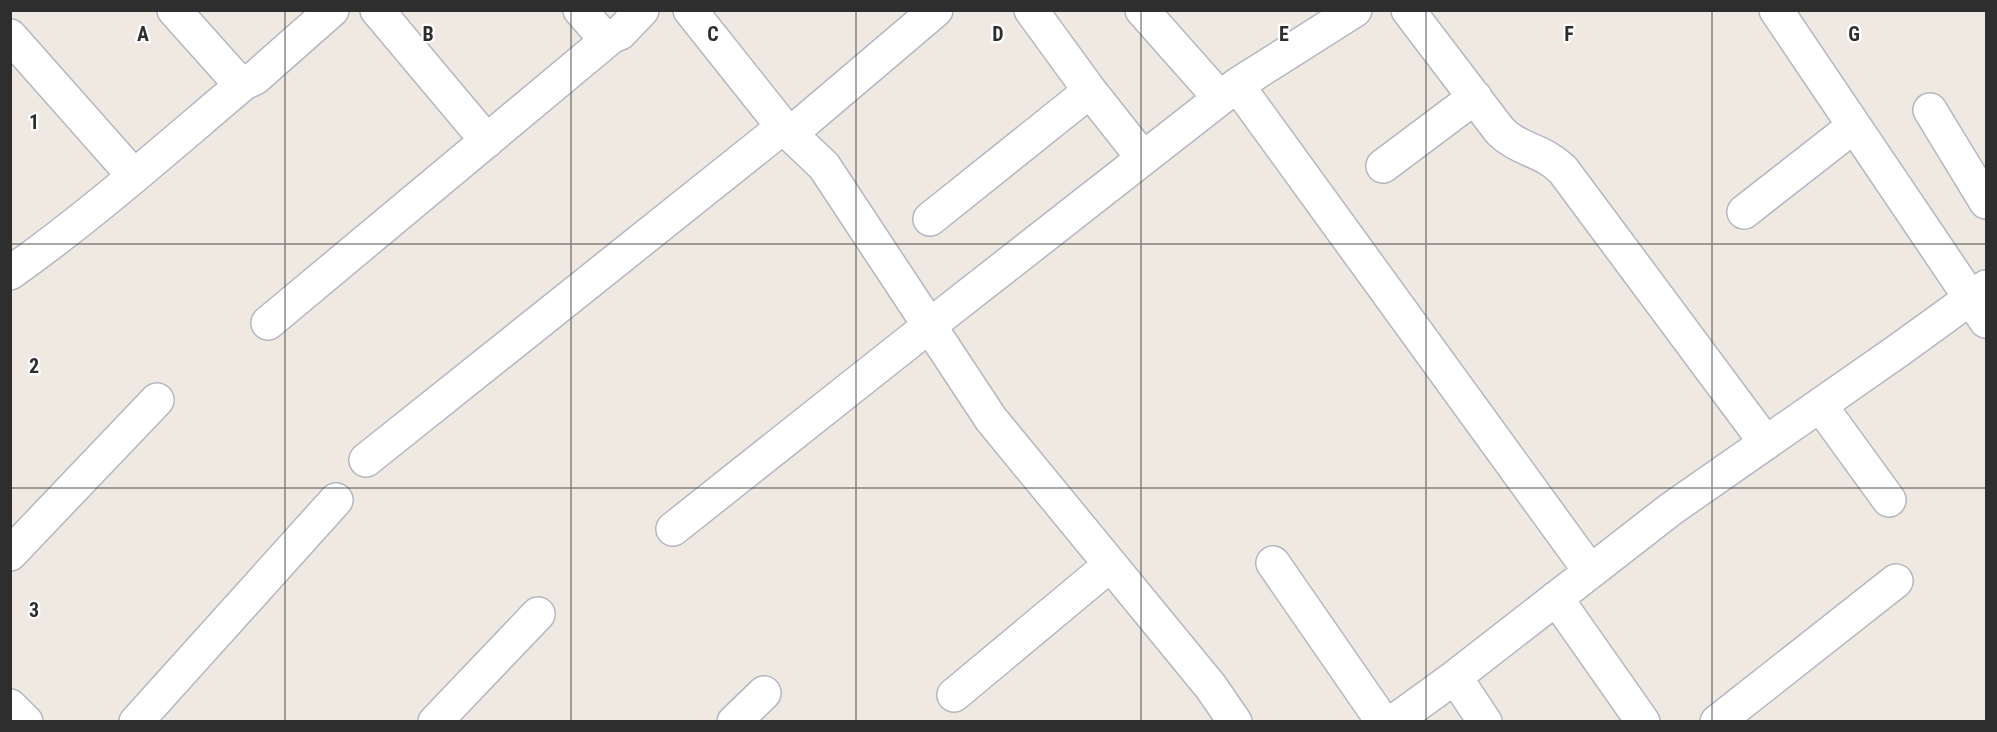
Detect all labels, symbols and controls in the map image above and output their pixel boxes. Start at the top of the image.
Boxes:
text: A [137,22,149,46]
text: B [422,22,434,46]
text: C [707,22,719,46]
text: D [992,22,1004,46]
text: E [1279,22,1289,46]
text: F [1564,22,1574,46]
text: G [1848,22,1860,46]
text: 1 [29,110,39,134]
text: 2 [29,354,39,378]
text: 3 [29,598,39,622]

